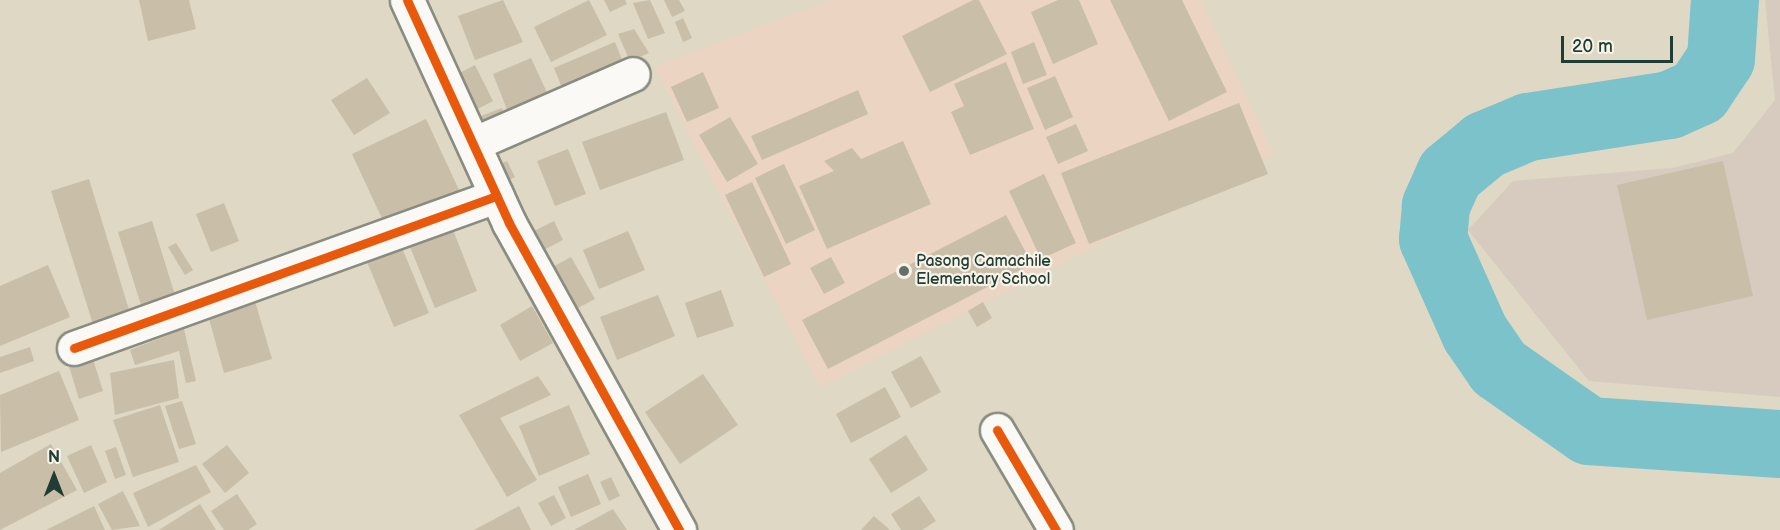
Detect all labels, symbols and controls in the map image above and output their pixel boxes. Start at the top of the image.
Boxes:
scale bar [1564,24,1676,62]
text: 20 m [1572,36,1613,57]
place label: Pasong Camachile Elementary School [916,252,1052,290]
marker: Pasong Camachile Elementary School [897,264,911,278]
north arrow [24,446,84,506]
text: N [48,448,60,467]

